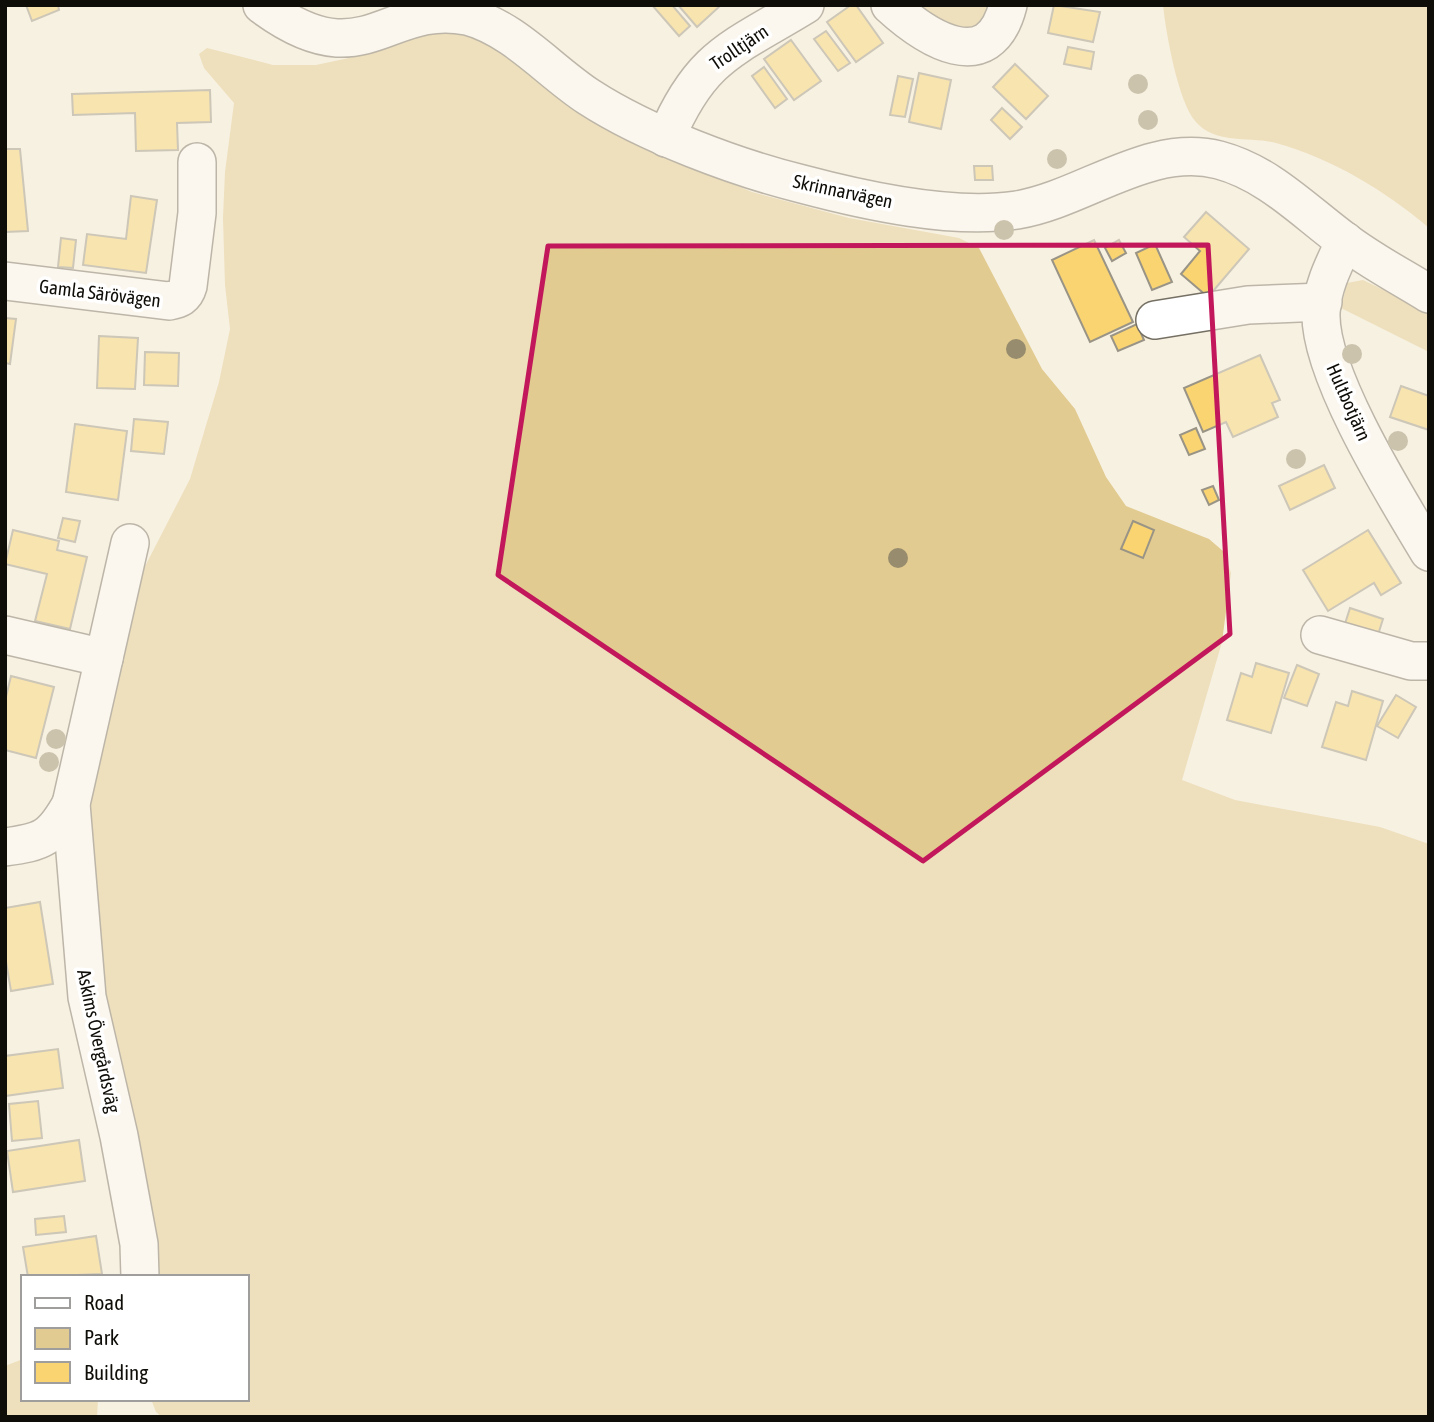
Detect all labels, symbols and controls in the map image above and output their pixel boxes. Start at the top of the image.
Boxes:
street label: Trolltjärn [706,20,772,74]
street label: Skrinnarvägen [791,170,895,212]
street label: Gamla Särövägen [38,275,162,311]
street label: Hultbotjärn [1322,360,1376,444]
street label: Askims Övergårdsväg [73,967,125,1116]
legend [21,1275,248,1401]
text: Road [84,1290,124,1314]
text: Park [84,1325,119,1349]
text: Building [84,1360,148,1384]

